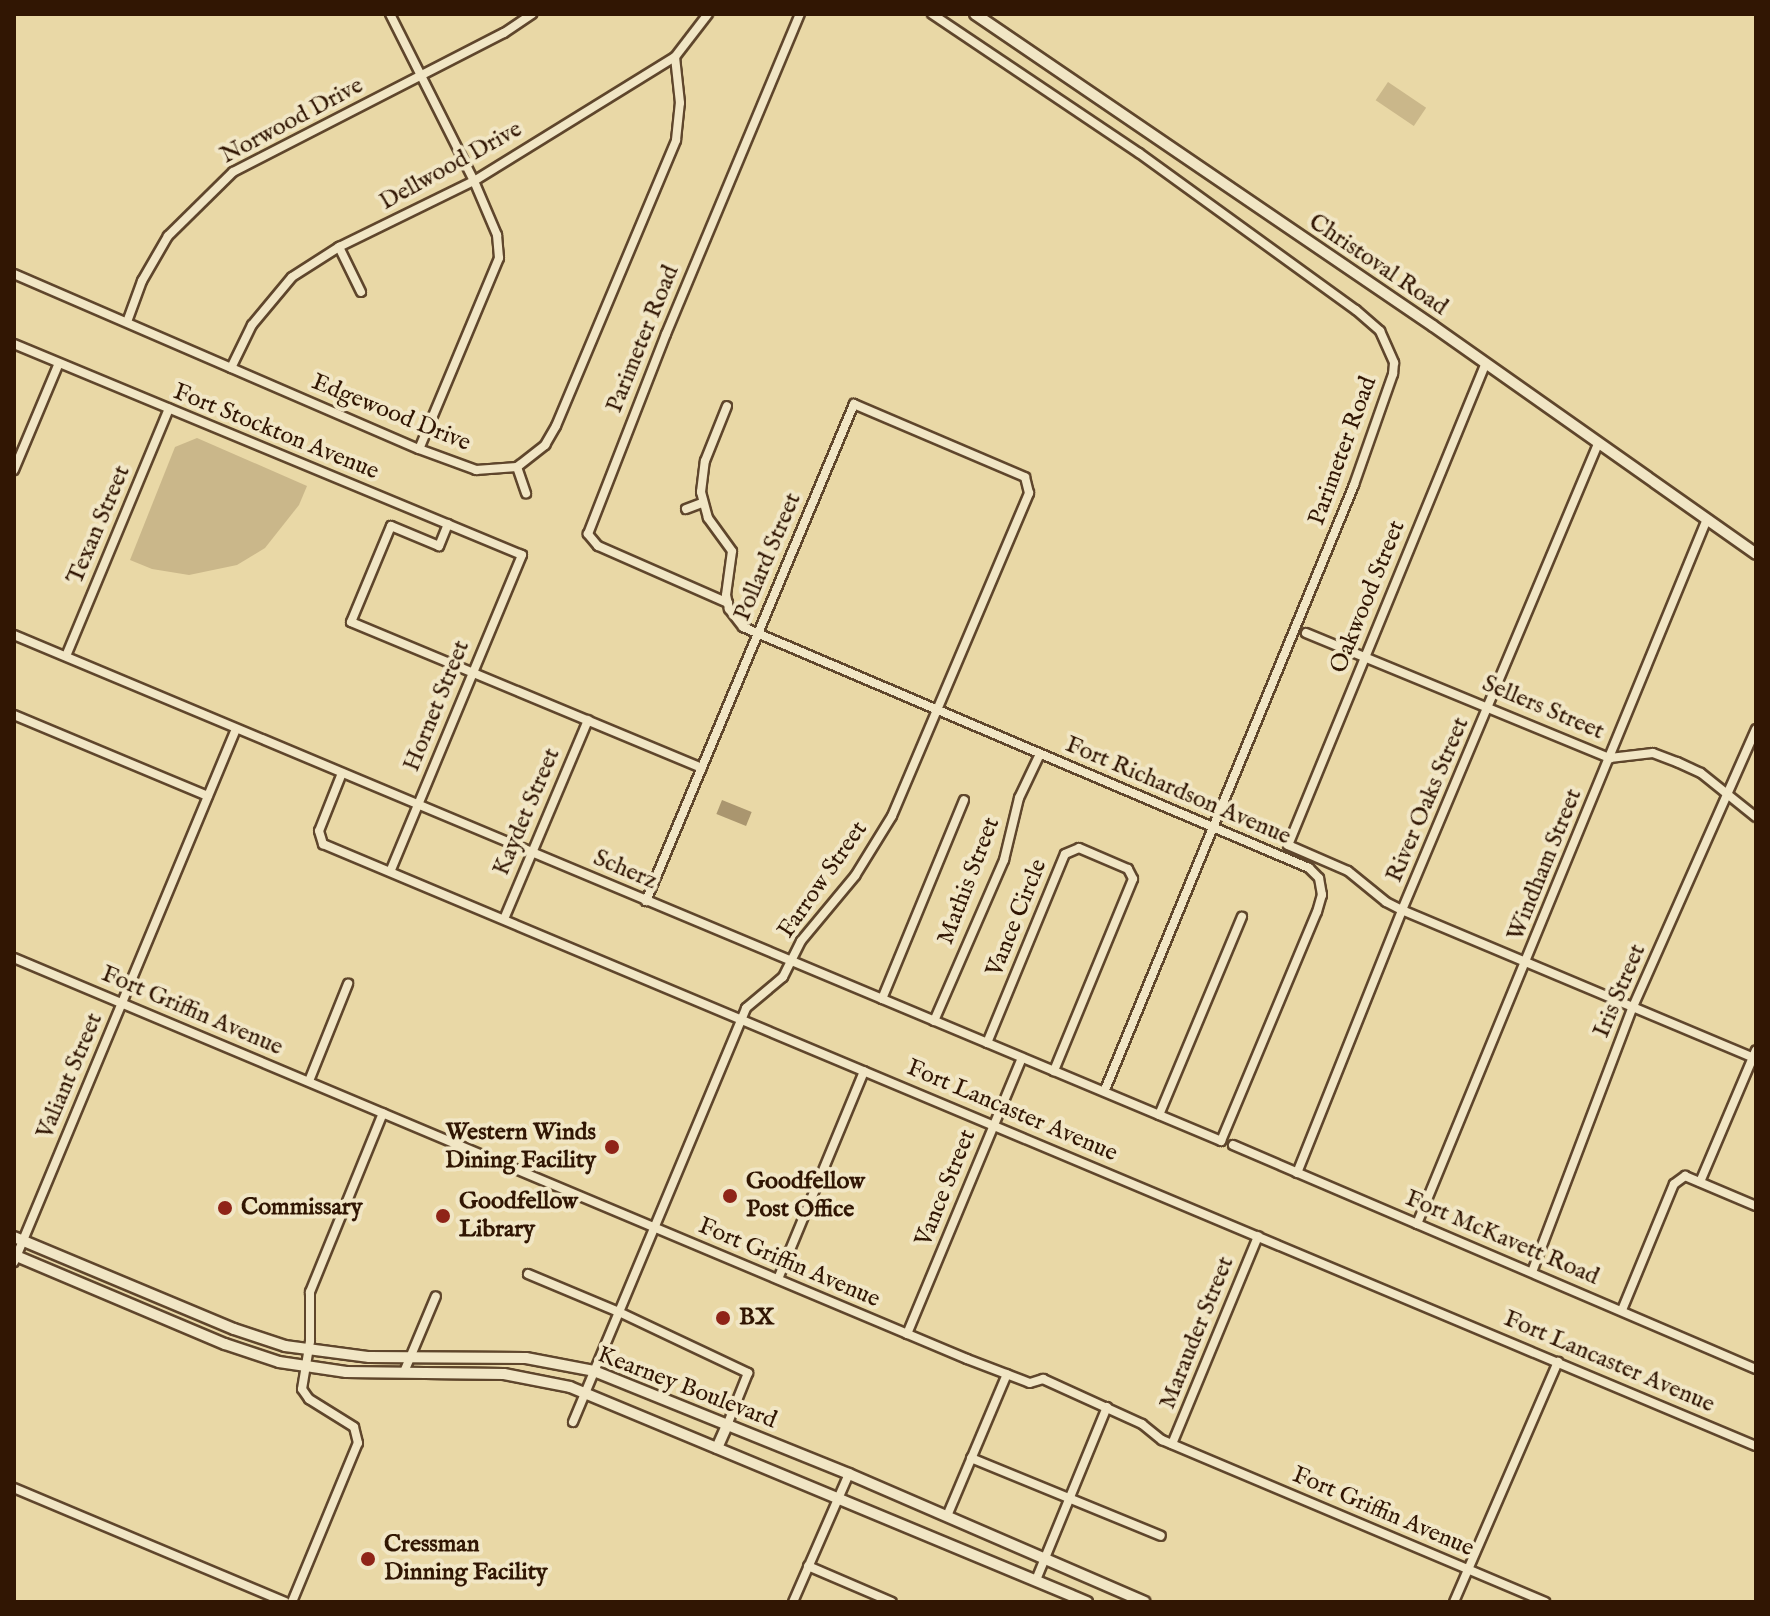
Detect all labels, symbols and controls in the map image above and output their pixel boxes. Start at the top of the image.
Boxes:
street label: Norwood Drive [216,71,368,171]
street label: Dellwood Drive [375,115,527,217]
street label: Christoval Road [1303,208,1453,322]
street label: Parimeter Road [600,261,686,417]
street label: Edgewood Drive [307,368,475,458]
street label: Parimeter Road [1303,373,1383,529]
street label: Fort Stockton Avenue [169,378,383,486]
street label: Texan Street [61,461,137,589]
street label: Pollard Street [728,489,808,625]
street label: Oakwood Street [1324,516,1412,678]
street label: Hornet Street [398,636,476,776]
street label: Sellers Street [1478,669,1608,747]
street label: River Oaks Street [1380,713,1476,887]
street label: Fort Richardson Avenue [1061,730,1295,852]
street label: Kaydet Street [487,744,567,880]
street label: Windham Street [1501,785,1589,945]
street label: Mathis Street [932,813,1006,949]
street label: Farrow Street [772,816,874,944]
street label: Scherz [589,844,661,896]
street label: Vance Circle [980,855,1054,981]
street label: Iris Street [1587,940,1653,1042]
street label: Fort Griffin Avenue [97,960,287,1062]
street label: Valiant Street [31,1009,109,1143]
street label: Fort Lancaster Avenue [902,1054,1122,1168]
place label: Western Winds Dining Facility [445,1119,596,1175]
street label: Vance Street [910,1125,982,1251]
marker: Western Winds Dining Facility [603,1138,621,1156]
place label: Goodfellow Post Office [746,1168,865,1224]
street label: Fort McKavett Road [1401,1184,1603,1292]
marker: Goodfellow Post Office [721,1187,739,1205]
place label: Goodfellow Library [459,1188,578,1244]
place label: Commissary [241,1194,362,1222]
marker: Commissary [216,1199,234,1217]
marker: Goodfellow Library [434,1207,452,1225]
street label: Fort Griffin Avenue [694,1212,884,1314]
street label: Marauder Street [1153,1252,1241,1414]
place label: BX [739,1304,774,1332]
street label: Fort Lancaster Avenue [1499,1305,1719,1419]
marker: BX [714,1309,732,1327]
street label: Kearney Boulevard [593,1341,781,1435]
street label: Fort Griffin Avenue [1288,1461,1478,1563]
place label: Cressman Dinning Facility [384,1531,548,1587]
marker: Cressman Dinning Facility [359,1550,377,1568]

